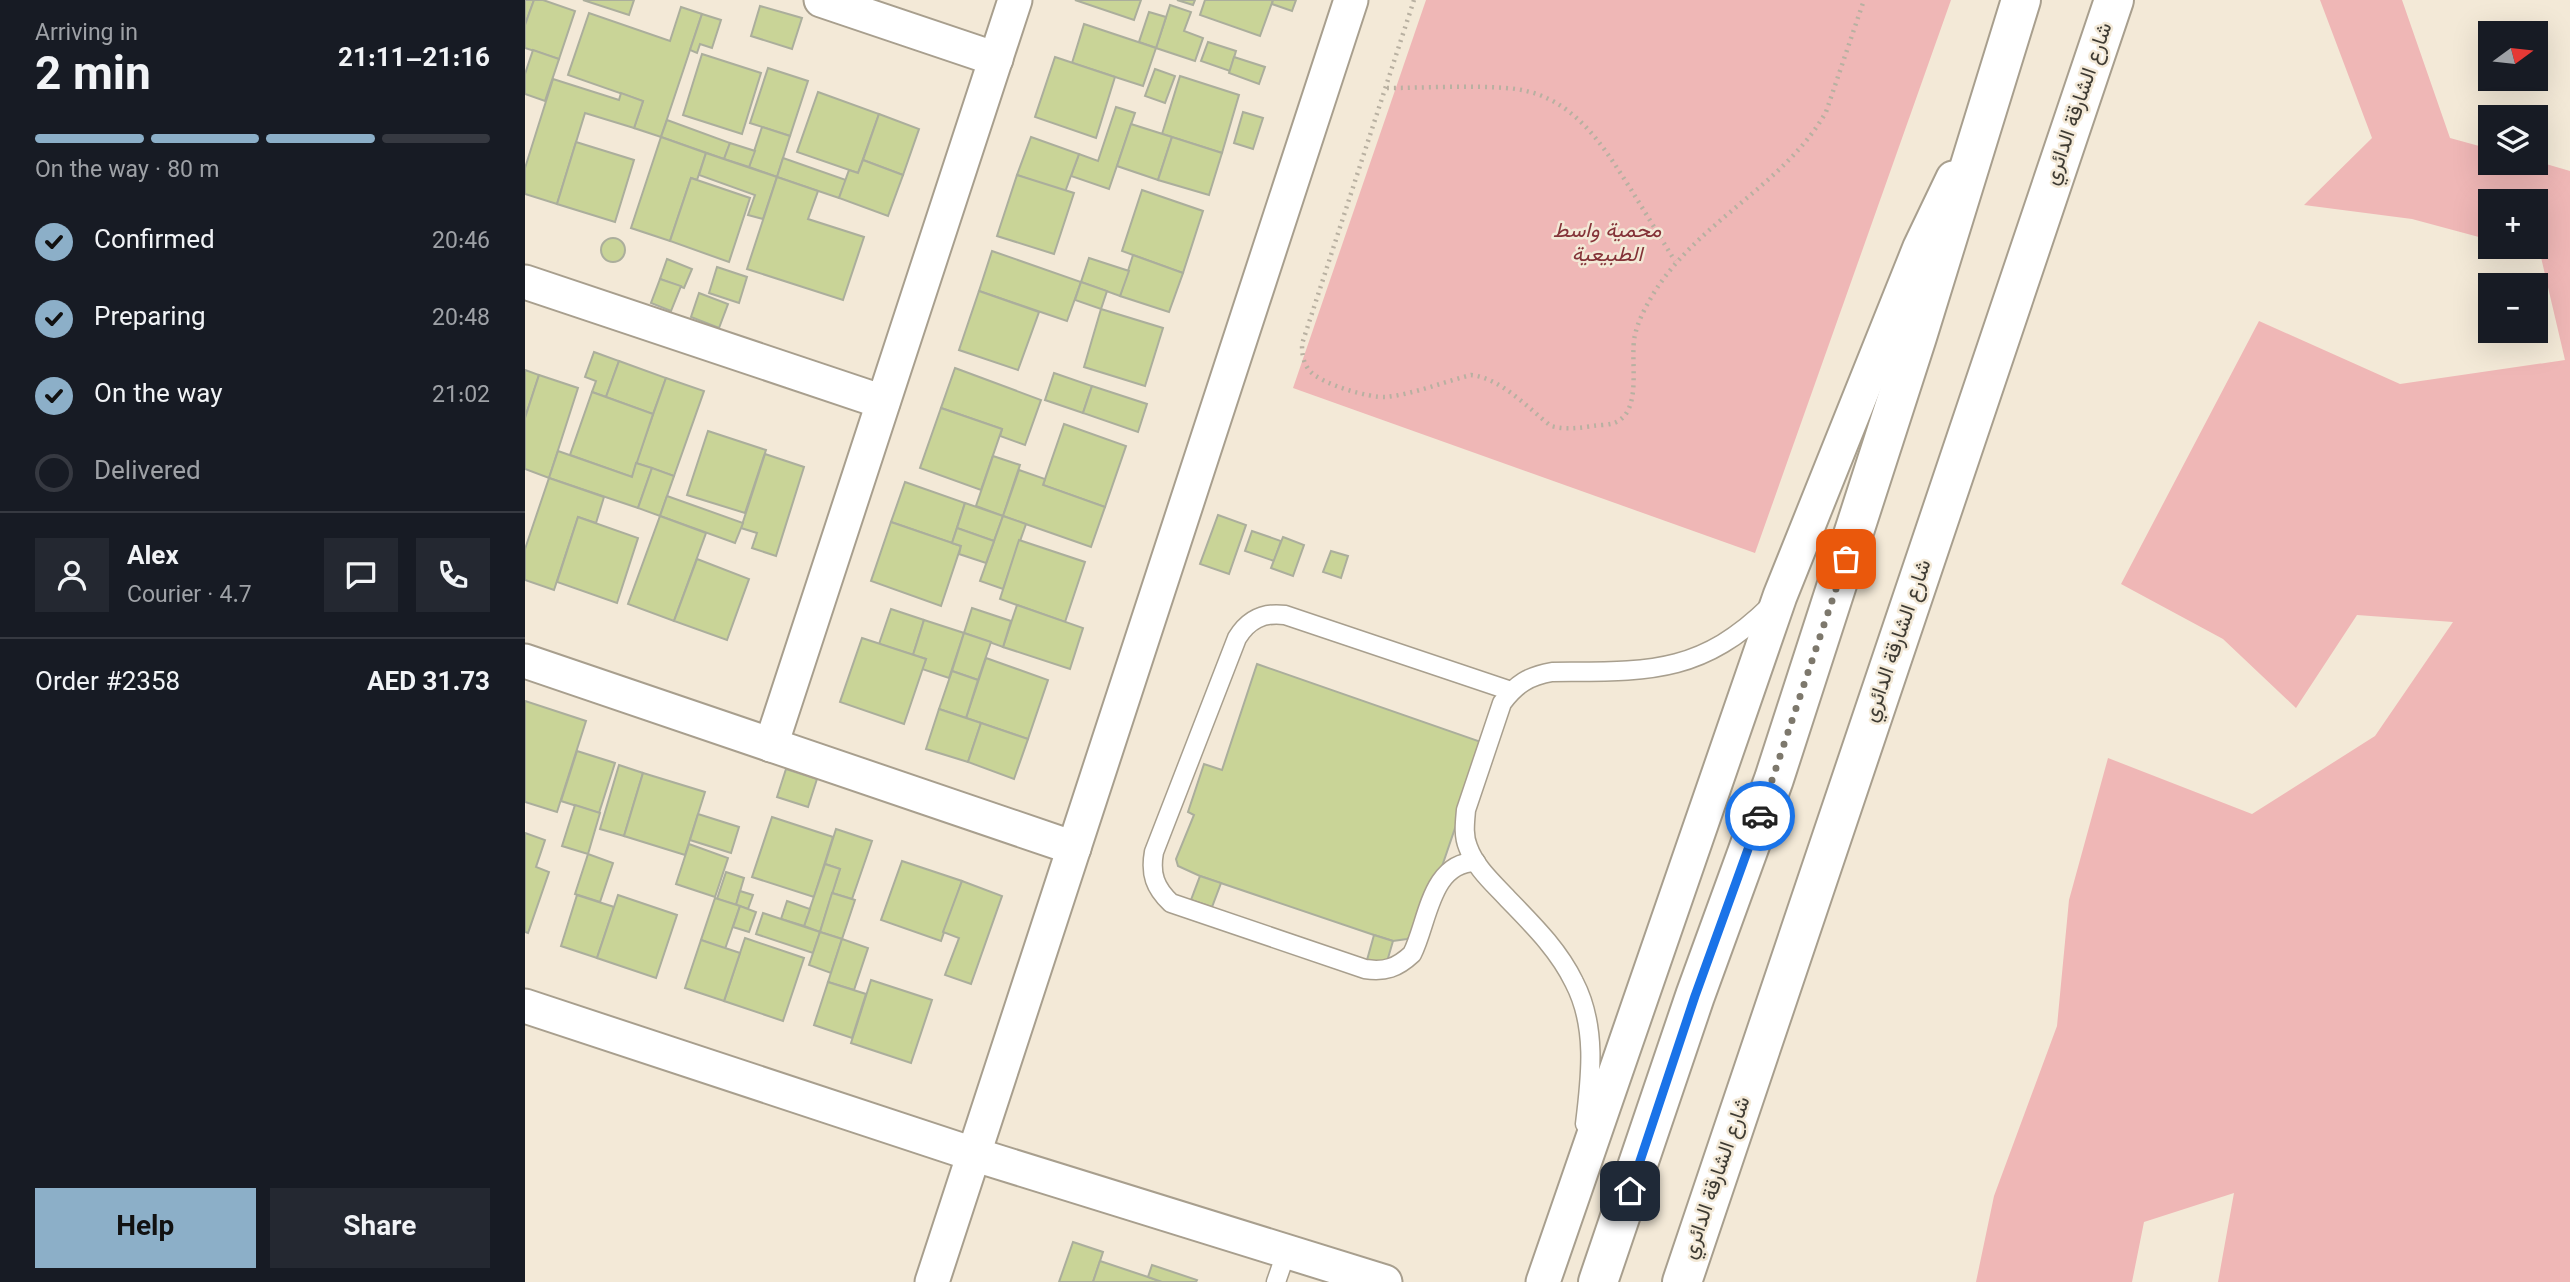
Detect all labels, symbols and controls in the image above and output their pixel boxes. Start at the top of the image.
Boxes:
text: Arriving in [35,16,138,52]
street label: شارع الشارقة الدائري [2036,18,2122,190]
north arrow [2478,21,2548,91]
map controls [2478,21,2548,343]
text: 21:11–21:16 [338,39,490,80]
text: 2 min [35,42,151,114]
button: layers [2478,105,2548,175]
text: On the way · 80 m [35,153,219,189]
button: + [2478,189,2548,259]
park label: محمية واسط الطبيعية [1553,215,1662,272]
text: Confirmed [94,221,215,262]
icon: check [35,223,73,261]
text: 20:46 [432,224,490,260]
button: − [2478,273,2548,343]
text: Preparing [94,298,206,339]
icon: check [35,300,73,338]
text: 20:48 [432,301,490,337]
text: On the way [94,375,223,416]
icon: check [35,377,73,415]
text: 21:02 [432,378,490,414]
text: Delivered [94,452,201,493]
pin [1816,529,1876,589]
text: Alex [127,537,179,578]
button: person [35,538,109,612]
button: chat [324,538,398,612]
button: phone [416,538,490,612]
icon: bag [1827,540,1865,578]
street label: شارع الشارقة الدائري [1855,555,1941,727]
text: Courier · 4.7 [127,578,252,614]
text: Order #2358 [35,663,180,704]
text: AED 31.73 [367,663,490,704]
courier [1725,781,1795,851]
icon: car [1741,797,1779,835]
street label: شارع الشارقة الدائري [1674,1092,1760,1264]
pin [1600,1161,1660,1221]
icon: home [1611,1172,1649,1210]
button: Help [35,1188,256,1268]
button: Share [270,1188,490,1268]

